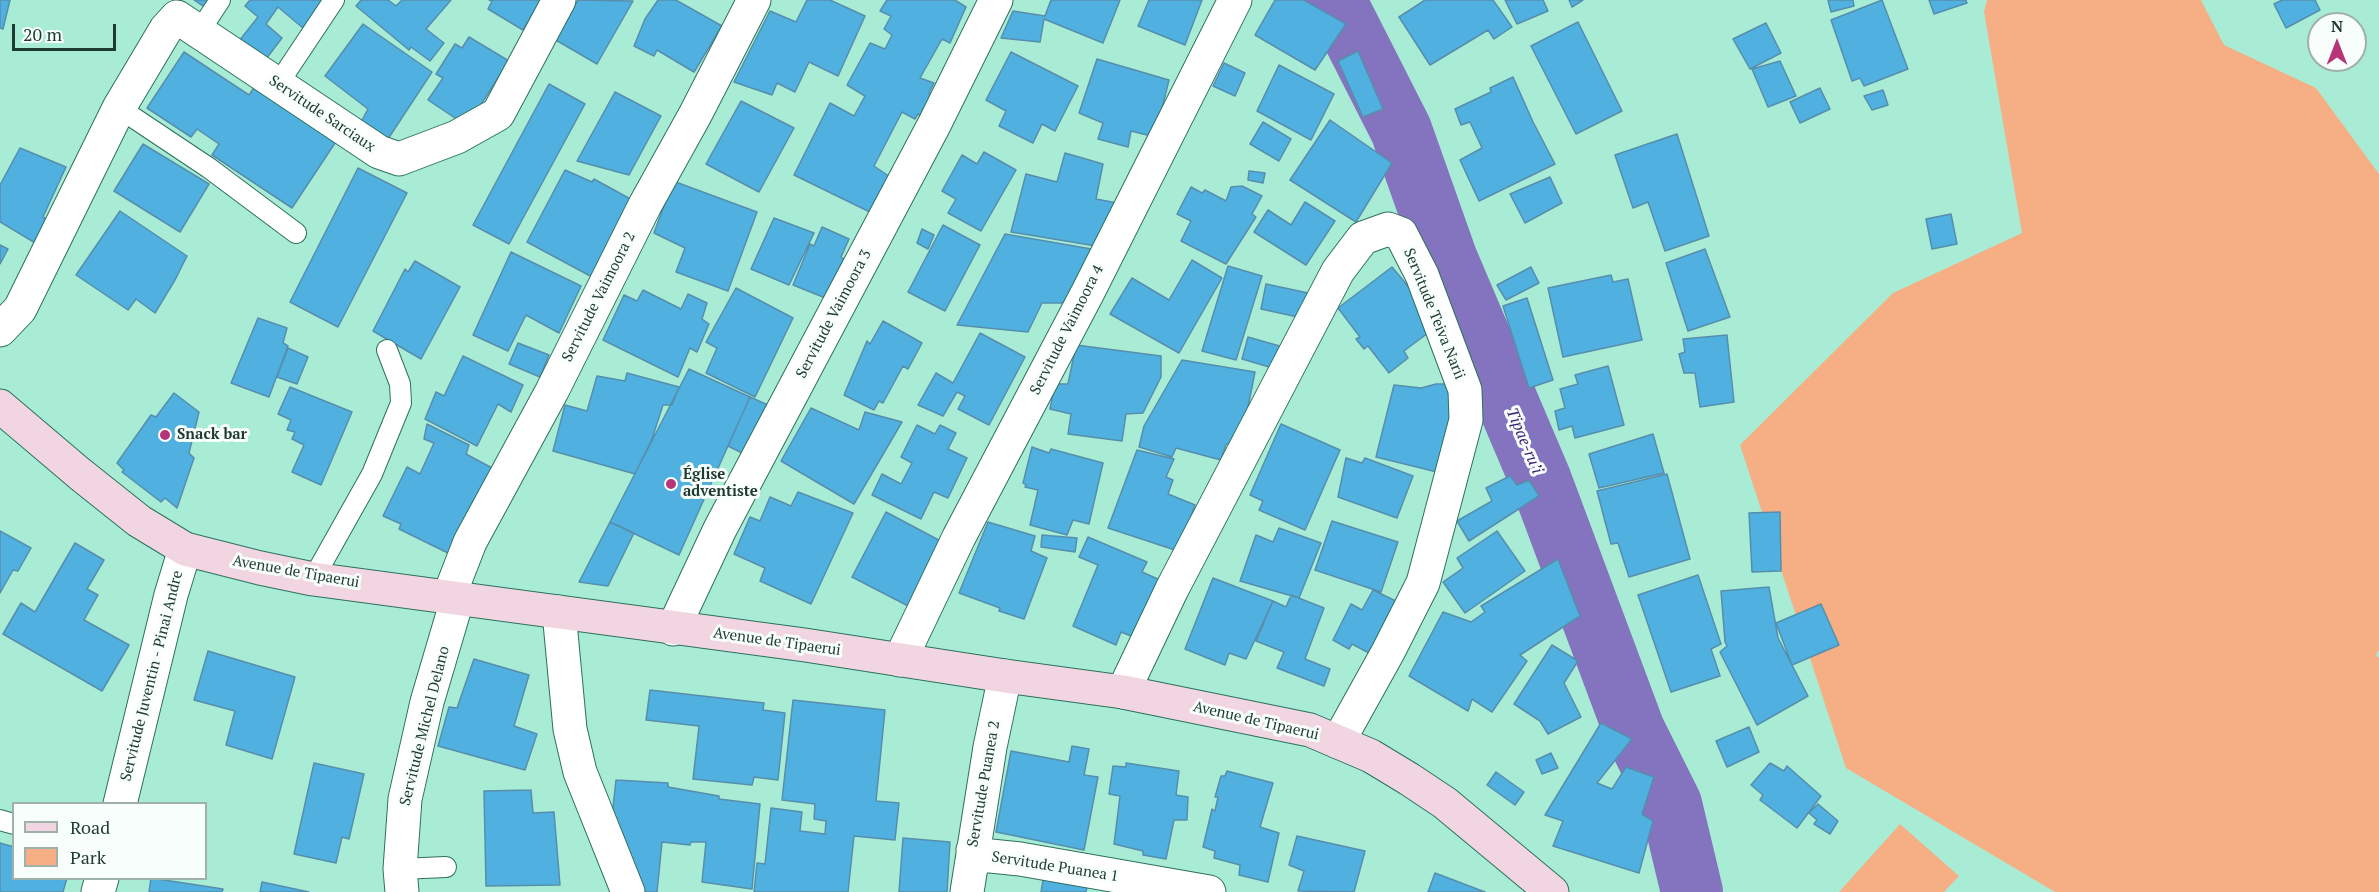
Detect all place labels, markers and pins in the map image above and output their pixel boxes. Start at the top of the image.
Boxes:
place label: Snack bar [177,426,247,444]
marker: Snack bar [158,428,172,442]
place label: Église adventiste [683,466,758,501]
marker: Église adventiste [664,477,678,491]

